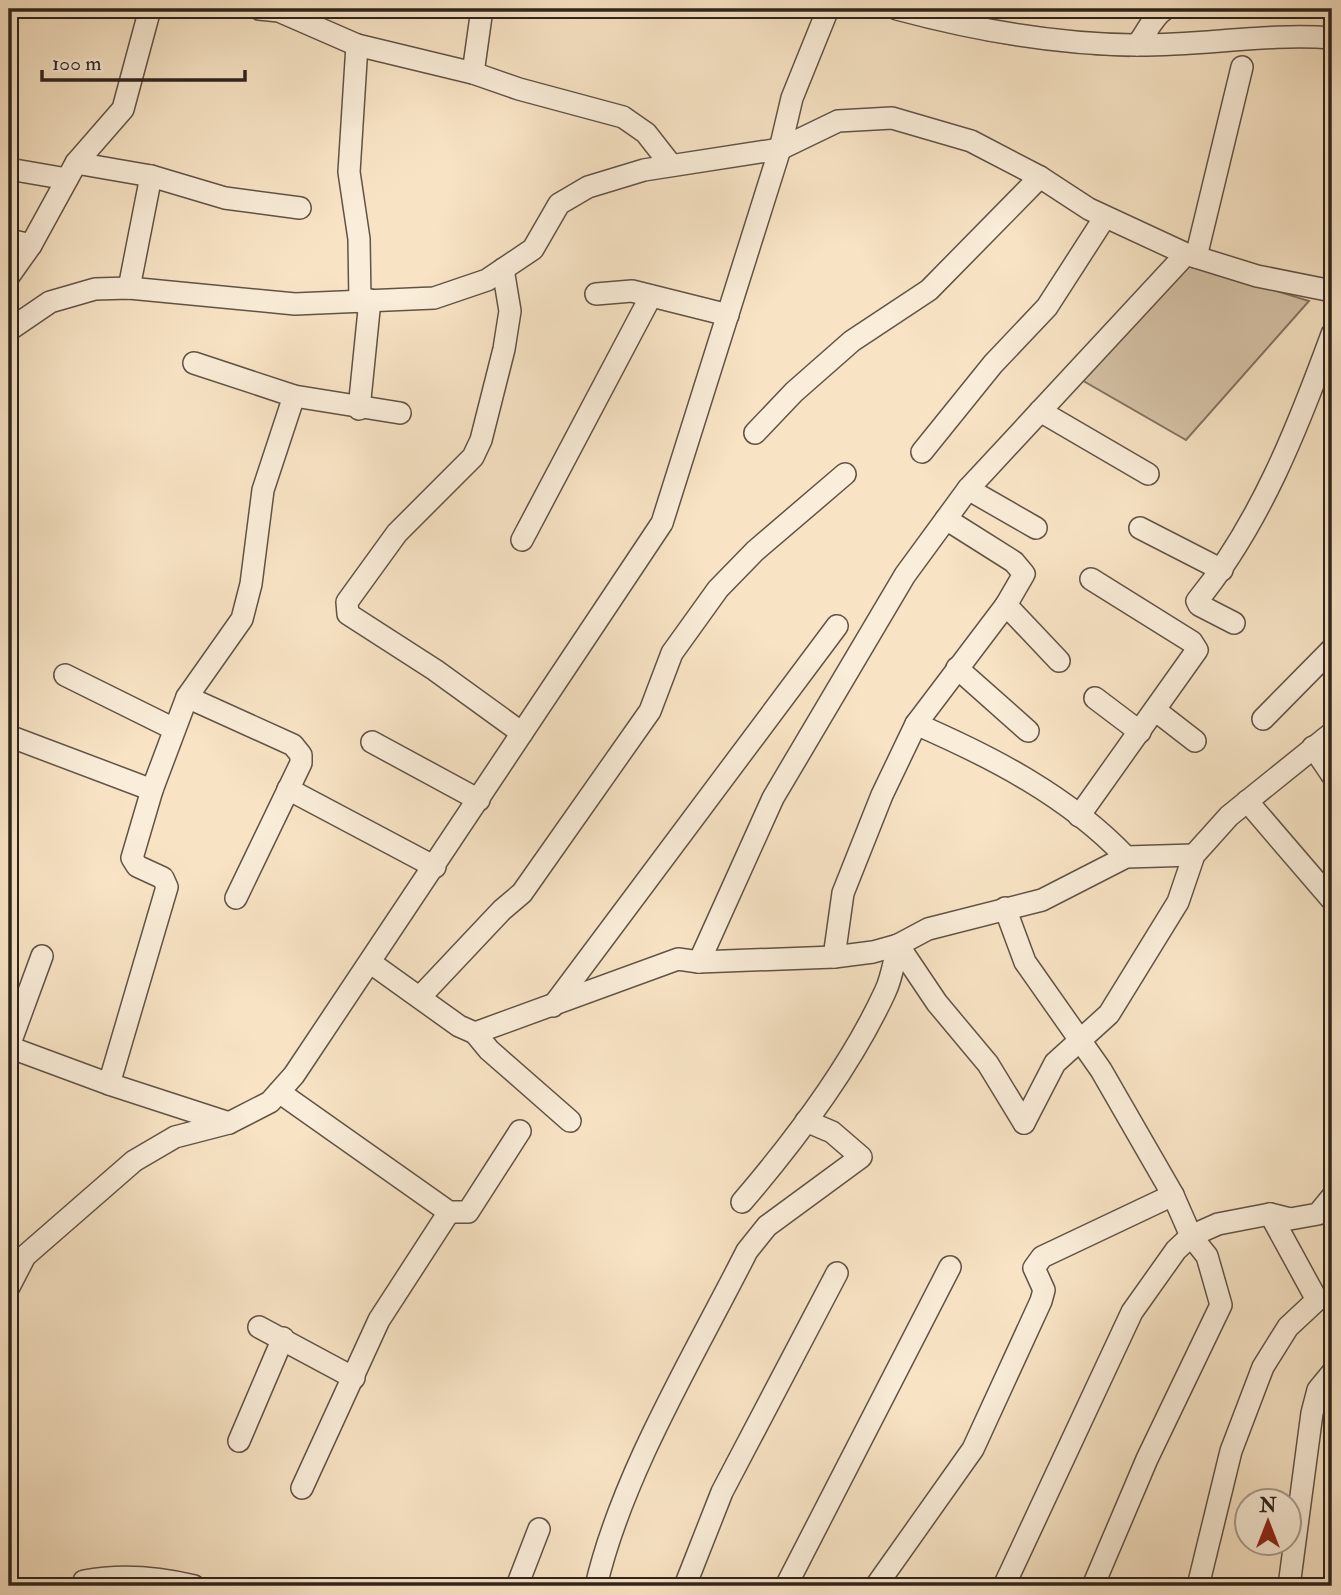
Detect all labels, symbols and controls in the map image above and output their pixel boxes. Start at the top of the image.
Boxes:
scale bar [42,38,245,82]
text: 100 m [52,50,102,77]
north arrow [1232,1486,1302,1556]
text: N [1258,1494,1277,1518]

